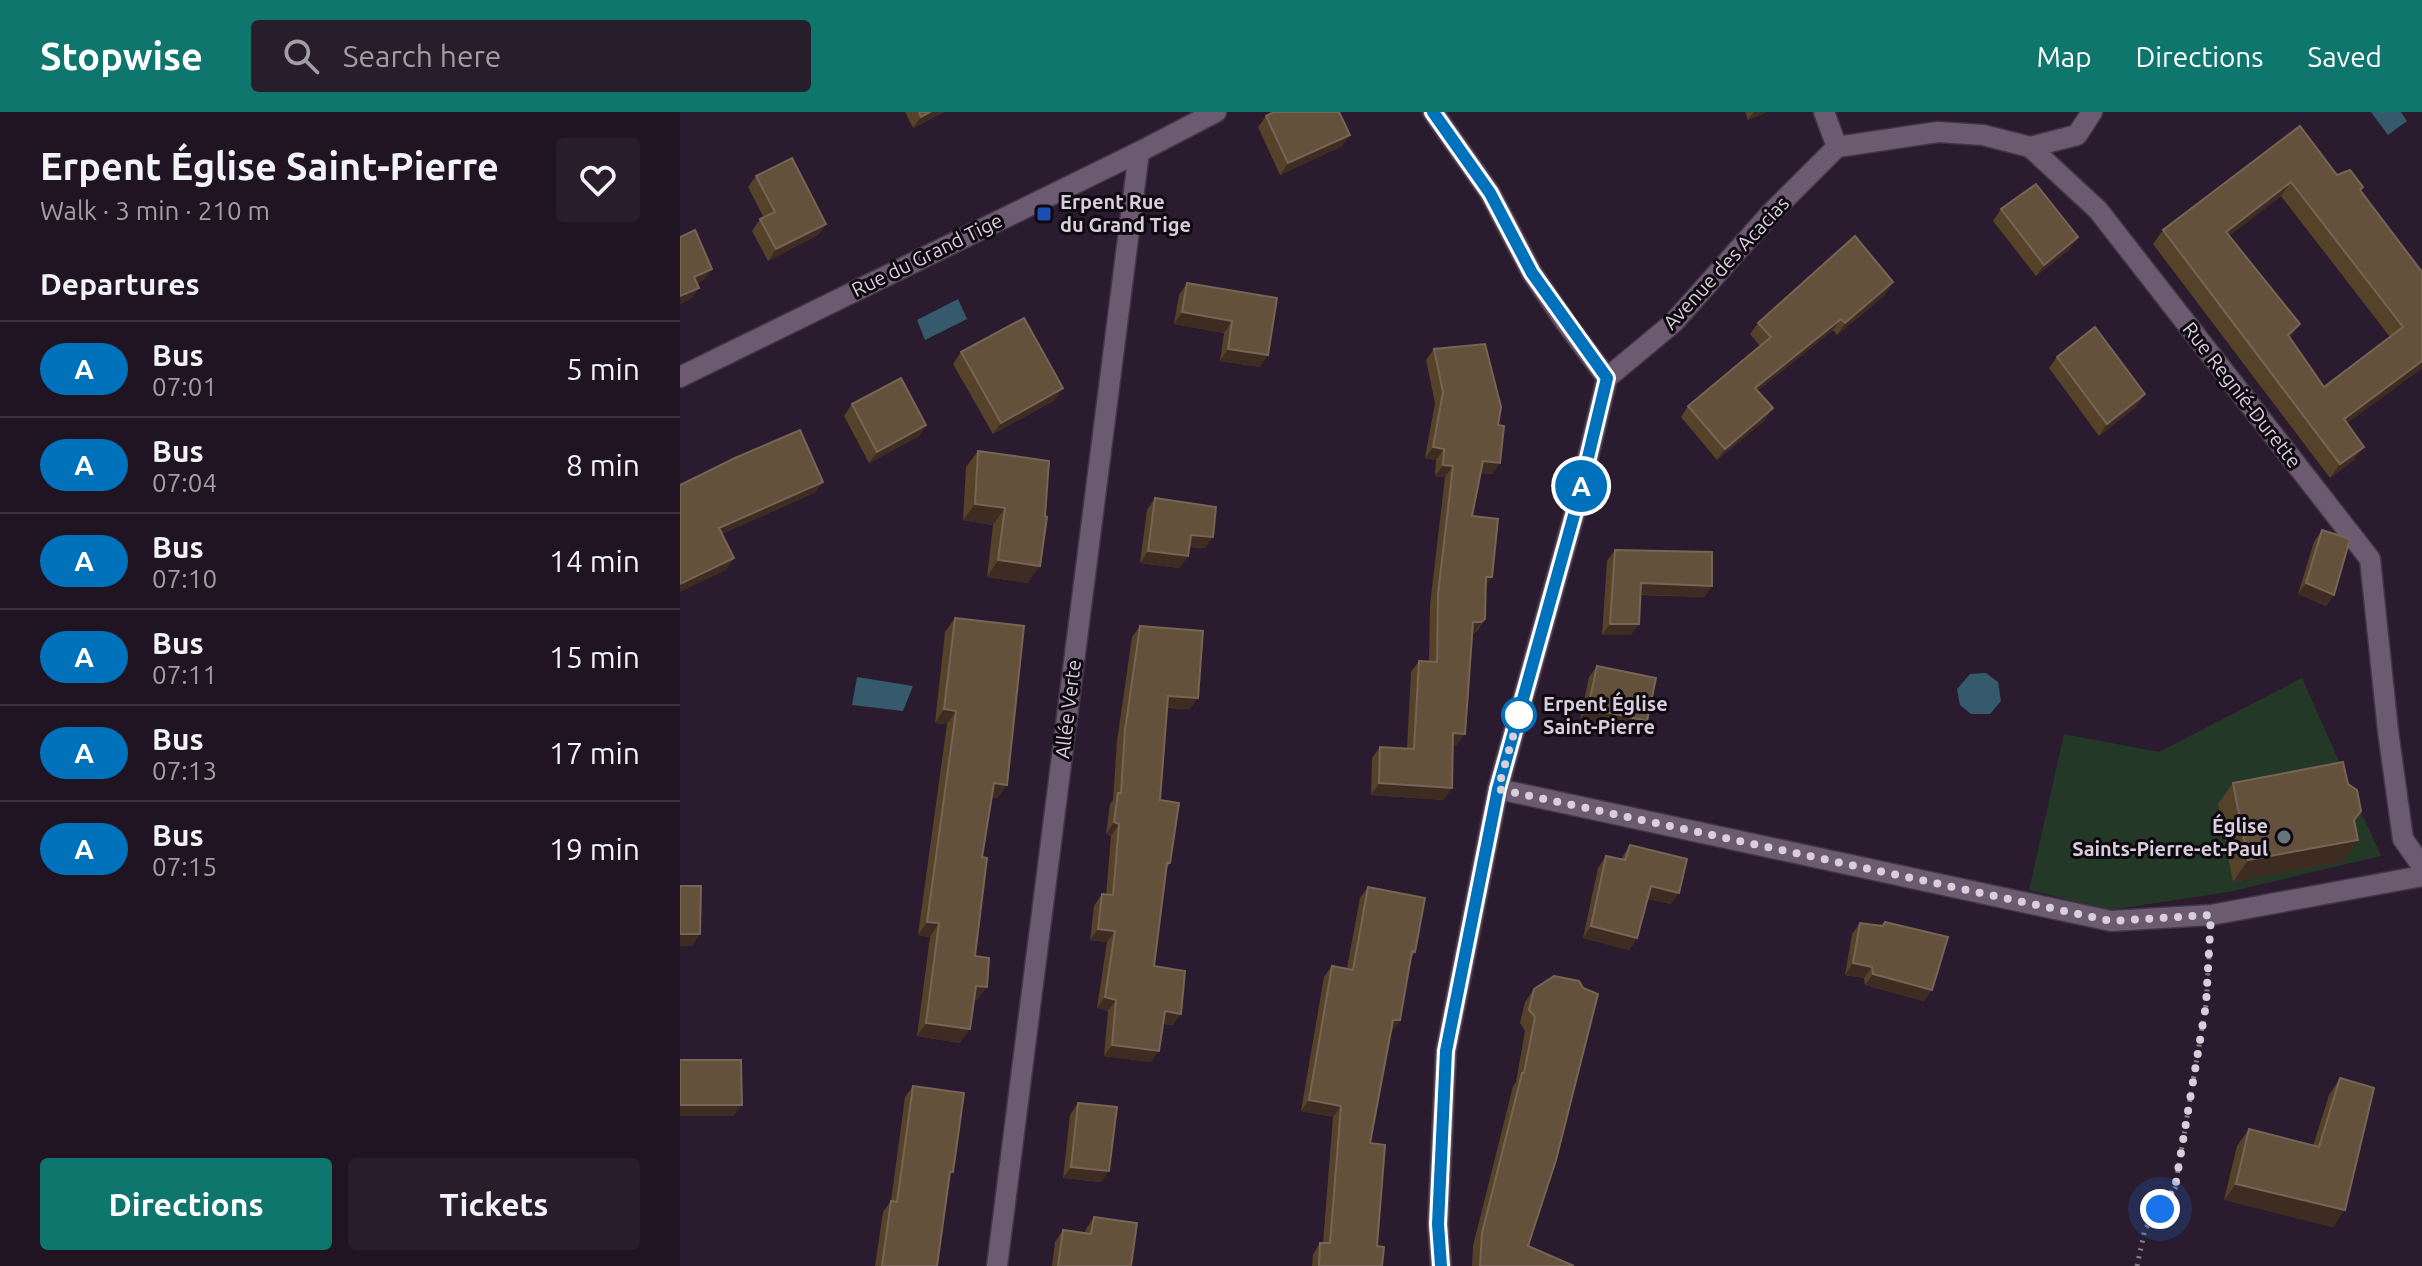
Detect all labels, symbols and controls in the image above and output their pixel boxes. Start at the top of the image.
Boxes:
search box [251,20,811,92]
icon: search [279,34,323,78]
text: Stopwise [40,35,203,77]
text: Search here [343,39,501,73]
text: Map [2036,41,2092,72]
text: Directions [2136,41,2263,72]
text: Saved [2307,41,2382,72]
button: heart [556,138,640,222]
text: Erpent Église Saint-Pierre [40,145,499,187]
place label: Erpent Rue du Grand Tige [1060,190,1191,236]
street label: Avenue des Acacias [1658,191,1793,334]
text: Walk · 3 min · 210 m [40,196,270,225]
marker: Erpent Rue du Grand Tige [1035,205,1053,223]
street label: Rue du Grand Tige [848,208,1006,301]
text: Departures [40,267,200,301]
street label: Rue Regnié-Durette [2178,317,2306,472]
text: Bus [152,338,204,372]
text: 5 min [566,352,640,386]
text: A [74,353,94,384]
text: 07:01 [152,372,217,401]
text: Bus [152,434,204,468]
text: 8 min [566,448,640,482]
text: A [74,449,94,480]
line badge: A [1555,460,1607,512]
text: 07:04 [152,468,217,497]
text: A [1571,470,1591,501]
text: Bus [152,530,204,564]
text: 14 min [549,544,640,578]
text: A [74,545,94,576]
text: 07:10 [152,564,217,593]
text: Bus [152,626,204,660]
text: 15 min [549,640,640,674]
text: A [74,641,94,672]
street label: Allée Verte [1050,658,1085,760]
text: 07:11 [152,660,217,689]
place label: Erpent Église Saint-Pierre [1543,691,1668,738]
marker: Erpent Église Saint-Pierre [1502,698,1536,732]
text: Bus [152,722,204,756]
text: 17 min [549,736,640,770]
text: A [74,737,94,768]
text: 07:13 [152,756,217,785]
place label: Église Saints-Pierre-et-Paul [2072,813,2268,860]
text: Bus [152,818,204,852]
marker: Église Saints-Pierre-et-Paul [2275,828,2293,846]
text: 19 min [549,832,640,866]
text: A [74,833,94,864]
text: 07:15 [152,852,217,881]
button: Directions [40,1158,332,1250]
button: Tickets [348,1158,640,1250]
your location [2140,1189,2180,1229]

